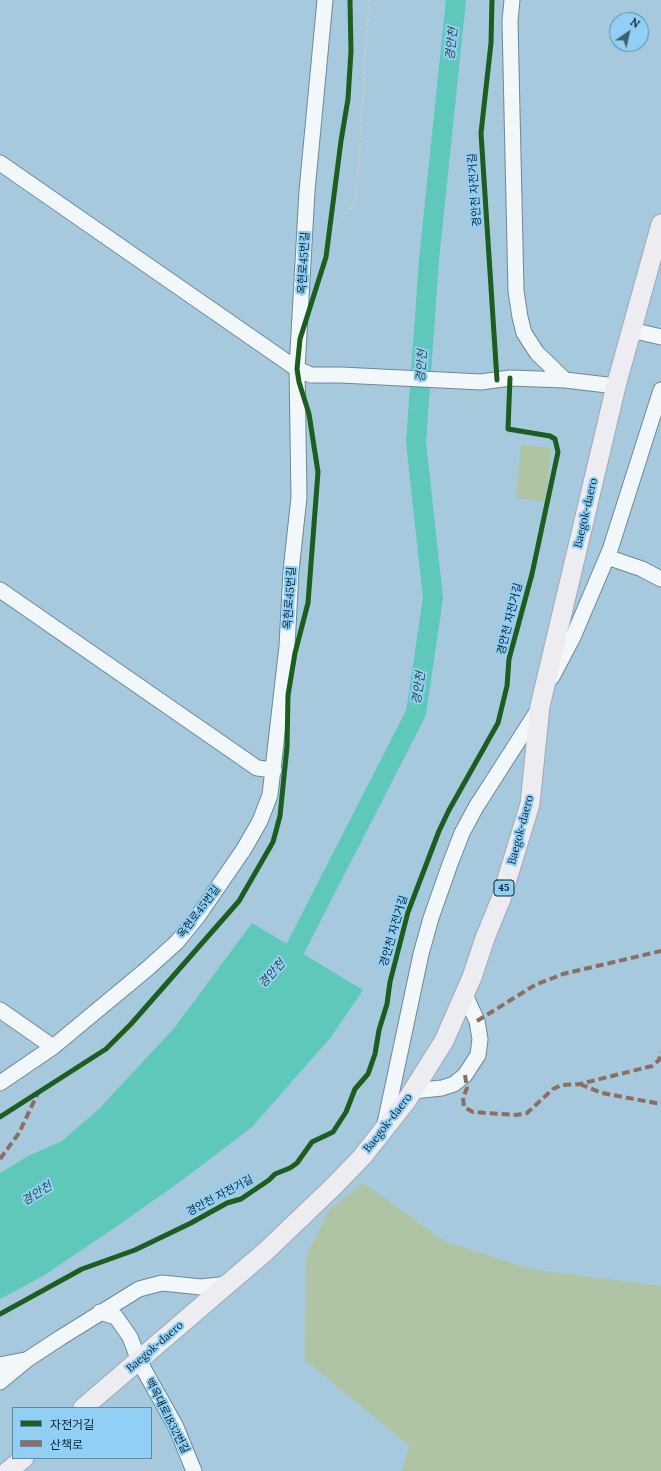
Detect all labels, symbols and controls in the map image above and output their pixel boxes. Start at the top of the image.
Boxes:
north arrow [609,12,649,52]
text: N [628,15,643,31]
water label: 경안천 [443,27,461,61]
street label: 경안천 자전거길 [466,153,484,227]
street label: 옥현로45번길 [296,231,312,295]
water label: 경안천 [414,349,430,383]
street label: Baegok-daero [572,477,600,549]
street label: 옥현로45번길 [281,566,299,630]
street label: 경안천 자전거길 [495,582,525,656]
water label: 경안천 [410,671,428,705]
street label: Baegok-daero [505,794,537,866]
road number: 45 [494,880,514,896]
street label: 옥현로45번길 [175,883,223,941]
street label: 경안천 자전거길 [377,894,411,968]
water label: 경안천 [256,957,288,991]
street label: Baegok-daero [361,1091,415,1155]
street label: 경안천 자전거길 [184,1173,256,1219]
water label: 경안천 [19,1179,55,1209]
street label: Baegok-daero [124,1319,186,1375]
street label: 백옥대로1832번길 [142,1376,192,1456]
legend [12,1407,152,1459]
text: 자전거길 [50,1417,94,1432]
text: 산책로 [50,1437,83,1452]

